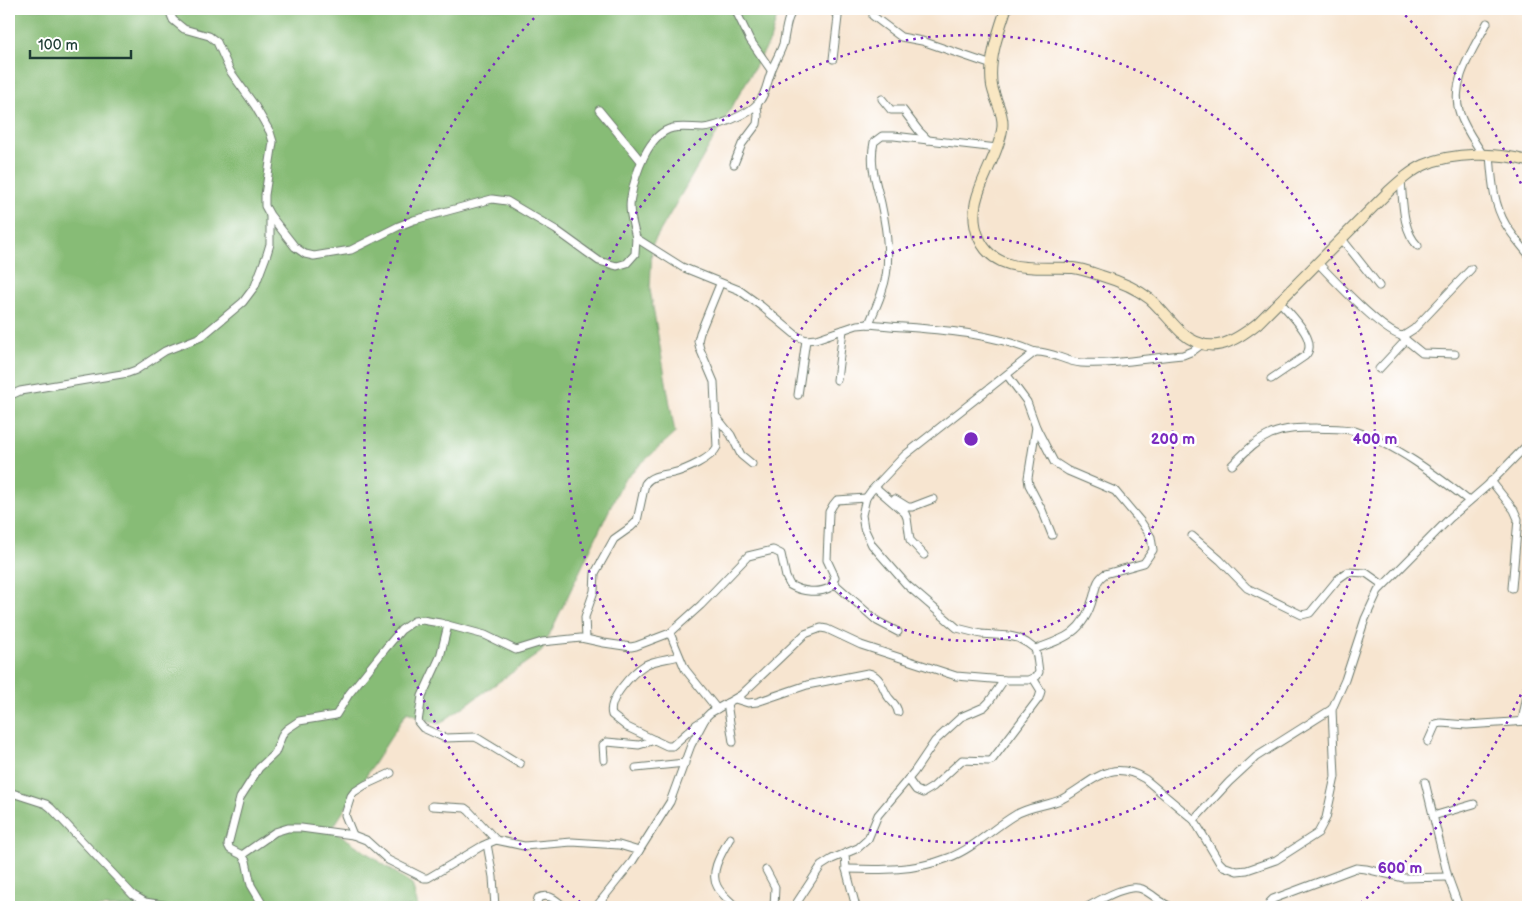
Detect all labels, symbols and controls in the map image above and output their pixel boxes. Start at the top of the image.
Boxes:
scale bar [30,28,131,60]
text: 100 m [38,36,78,55]
centre of rings [962,430,980,448]
text: 200 m [1151,430,1195,449]
text: 400 m [1353,430,1397,449]
text: 600 m [1378,859,1423,878]

